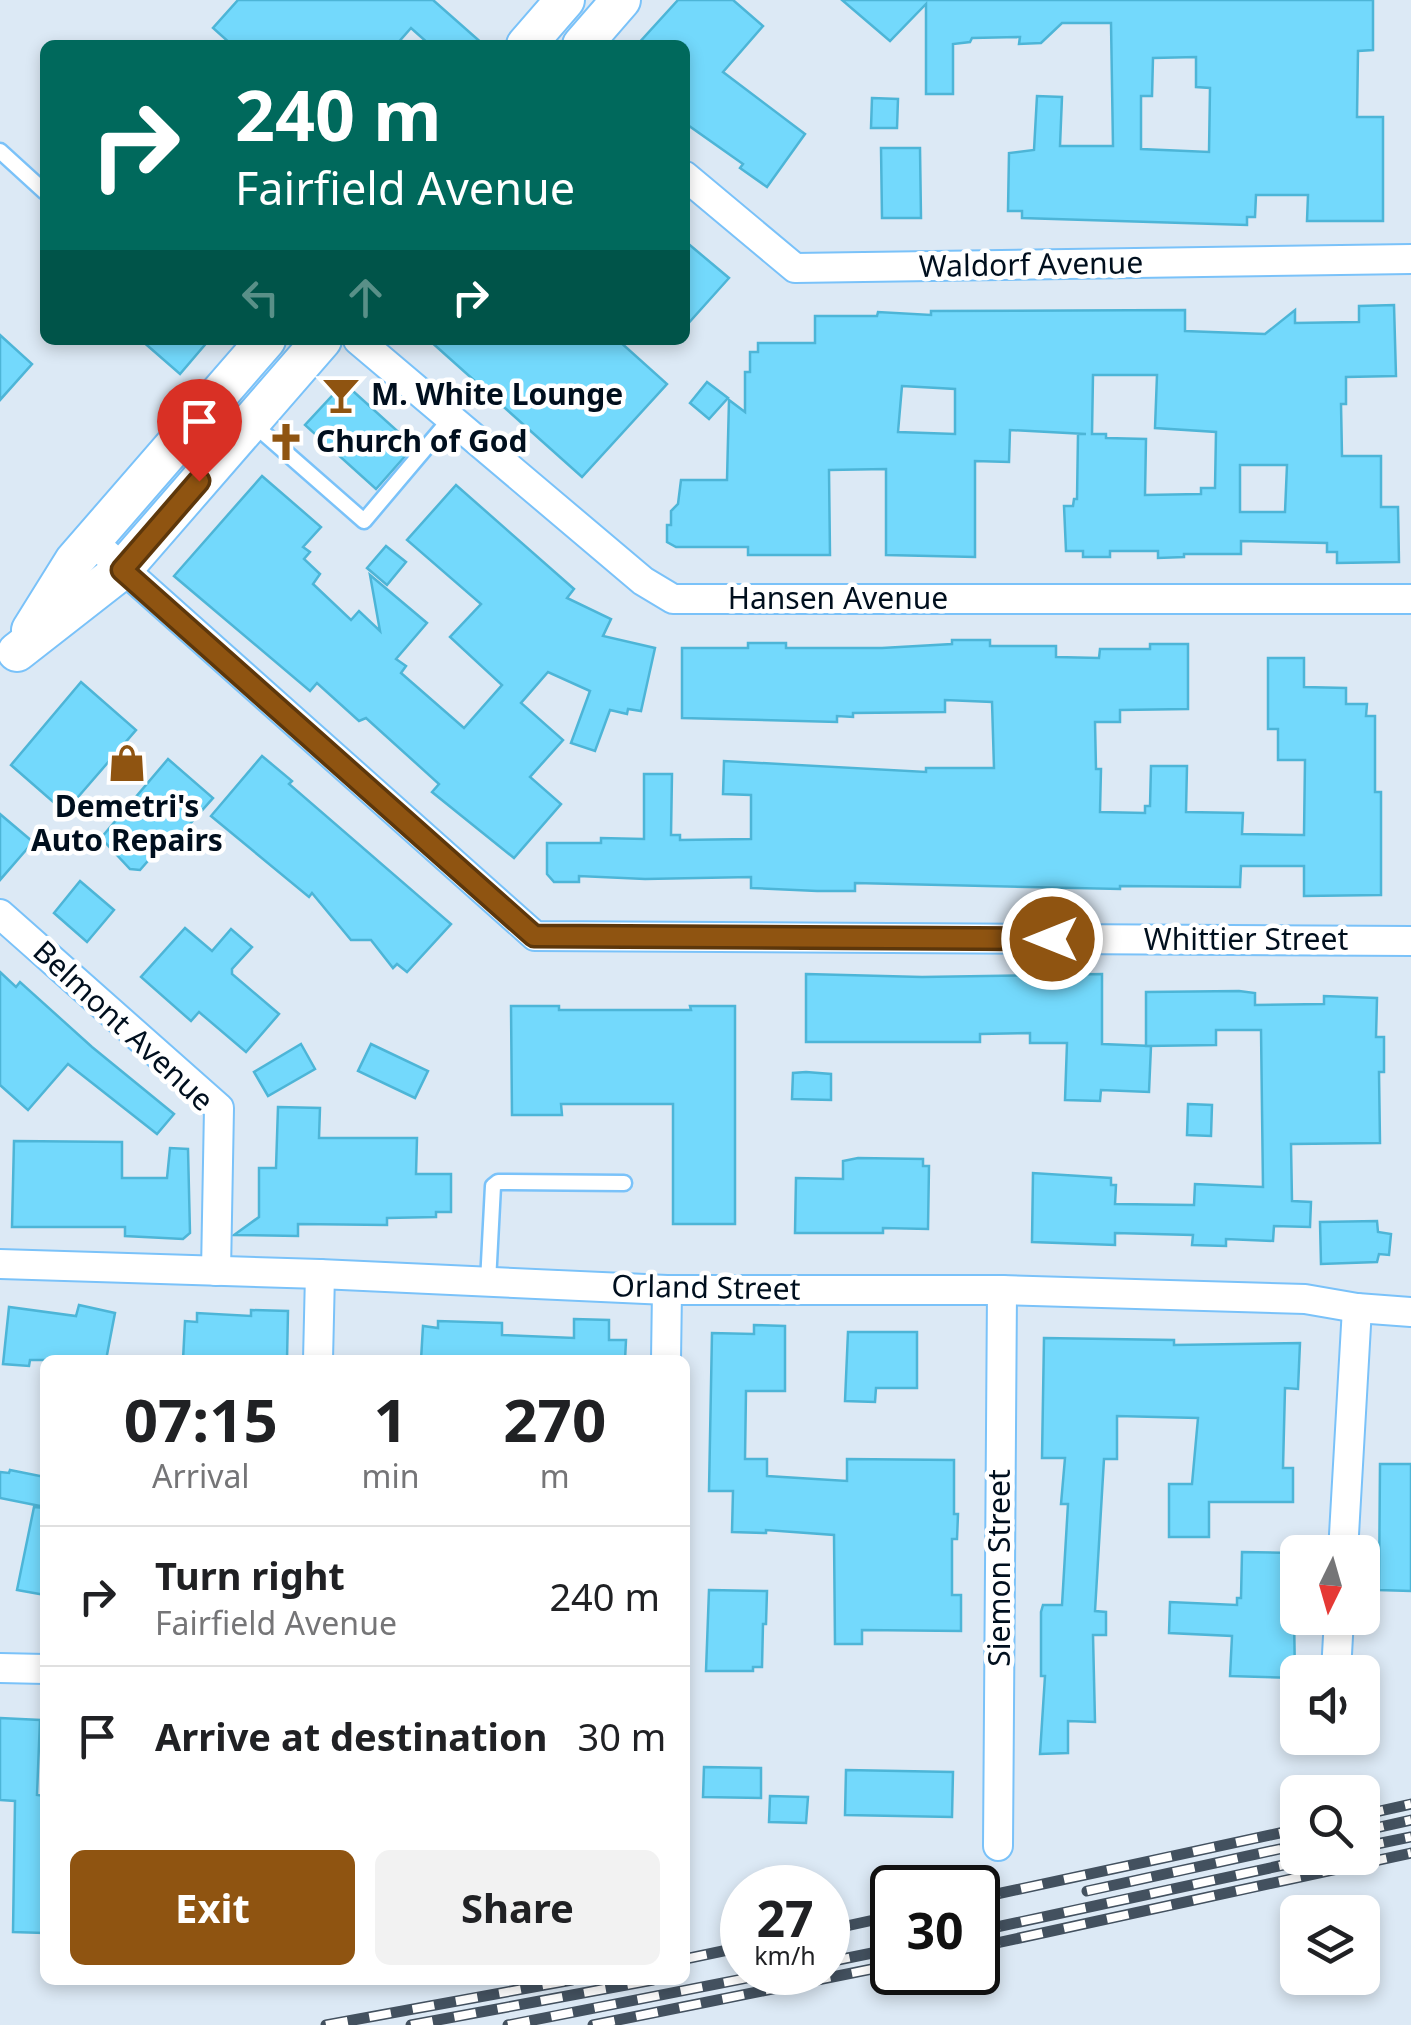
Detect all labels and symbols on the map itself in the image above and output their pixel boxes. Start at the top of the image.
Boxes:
street label: Waldorf Avenue [918,241,1143,286]
place label: M. White Lounge [371,373,623,414]
bar icon: M. White Lounge [320,374,362,416]
pin [157,379,242,482]
place label: Church of God [316,420,527,461]
church icon: Church of God [265,421,307,463]
street label: Hansen Avenue [728,577,948,618]
shop icon: Demetri's Auto Repairs [106,742,148,784]
place label: Demetri's Auto Repairs [31,785,223,860]
position arrow [1000,887,1104,991]
street label: Whittier Street [1144,918,1348,959]
street label: Belmont Avenue [25,931,223,1119]
street label: Orland Street [611,1264,801,1309]
street label: Siemon Street [978,1469,1019,1667]
north arrow [1280,1535,1380,1635]
speed limit sign: 30 [870,1865,1000,1995]

